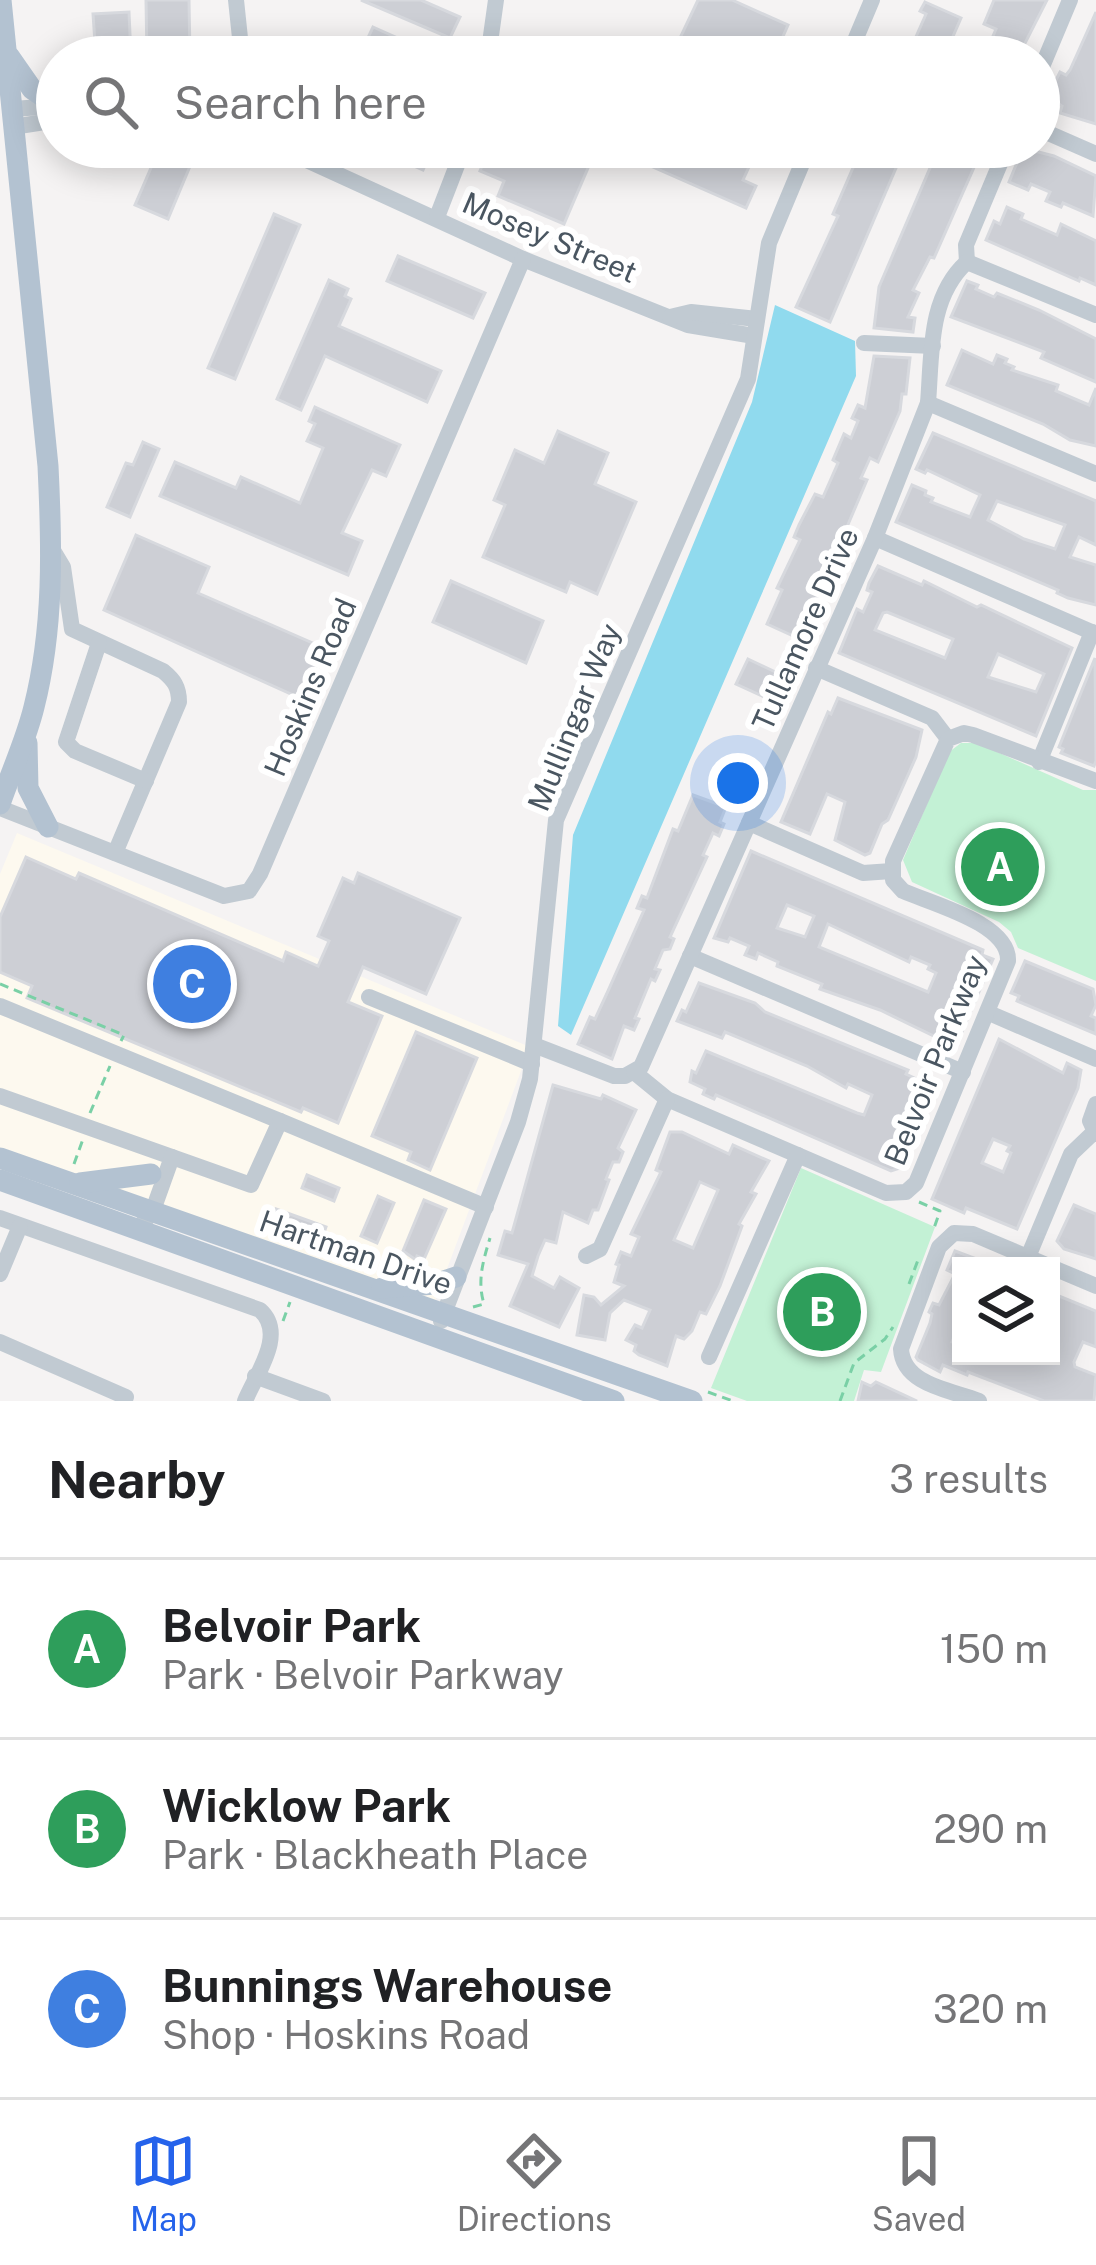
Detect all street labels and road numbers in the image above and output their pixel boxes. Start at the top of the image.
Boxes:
street label: Mosey Street [457,184,643,290]
street label: Tullamore Drive [744,522,866,736]
street label: Hoskins Road [256,593,364,781]
street label: Mullingar Way [520,618,628,816]
street label: Belvoir Parkway [876,950,994,1170]
street label: Hartman Drive [255,1202,457,1302]

